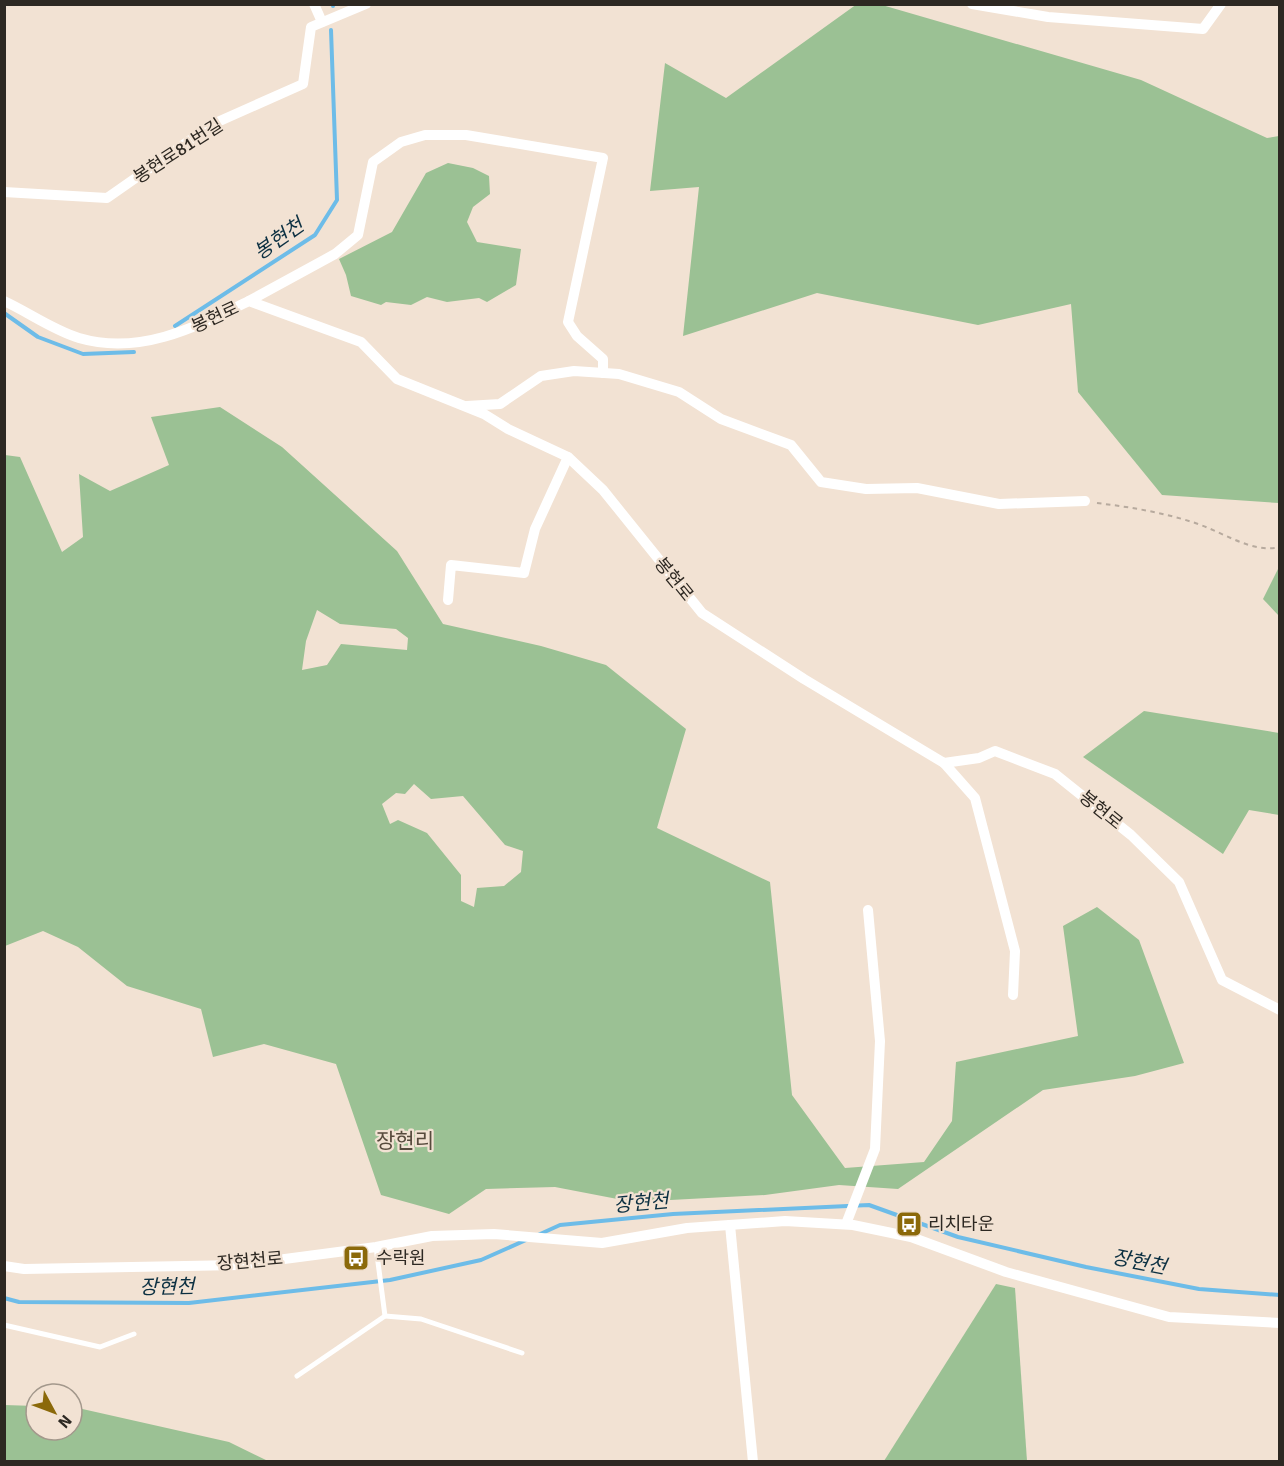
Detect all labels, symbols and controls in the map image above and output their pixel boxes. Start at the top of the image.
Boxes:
street label: 봉현로81번길 [129,114,227,188]
water label: 봉현천 [249,211,311,265]
street label: 봉현로 [188,297,242,337]
street label: 봉현로 [650,553,698,605]
street label: 봉현로 [1075,786,1127,834]
district label: 장현리 [376,1128,434,1154]
water label: 장현천 [612,1188,672,1218]
bus stop icon: 리치타운 [894,1209,924,1239]
place label: 리치타운 [928,1213,994,1235]
bus stop icon: 수락원 [341,1243,371,1273]
water label: 장현천 [1110,1244,1171,1280]
street label: 장현천로 [216,1247,284,1275]
place label: 수락원 [376,1247,426,1269]
water label: 장현천 [139,1274,197,1300]
north arrow [24,1382,84,1442]
text: N [53,1410,76,1432]

